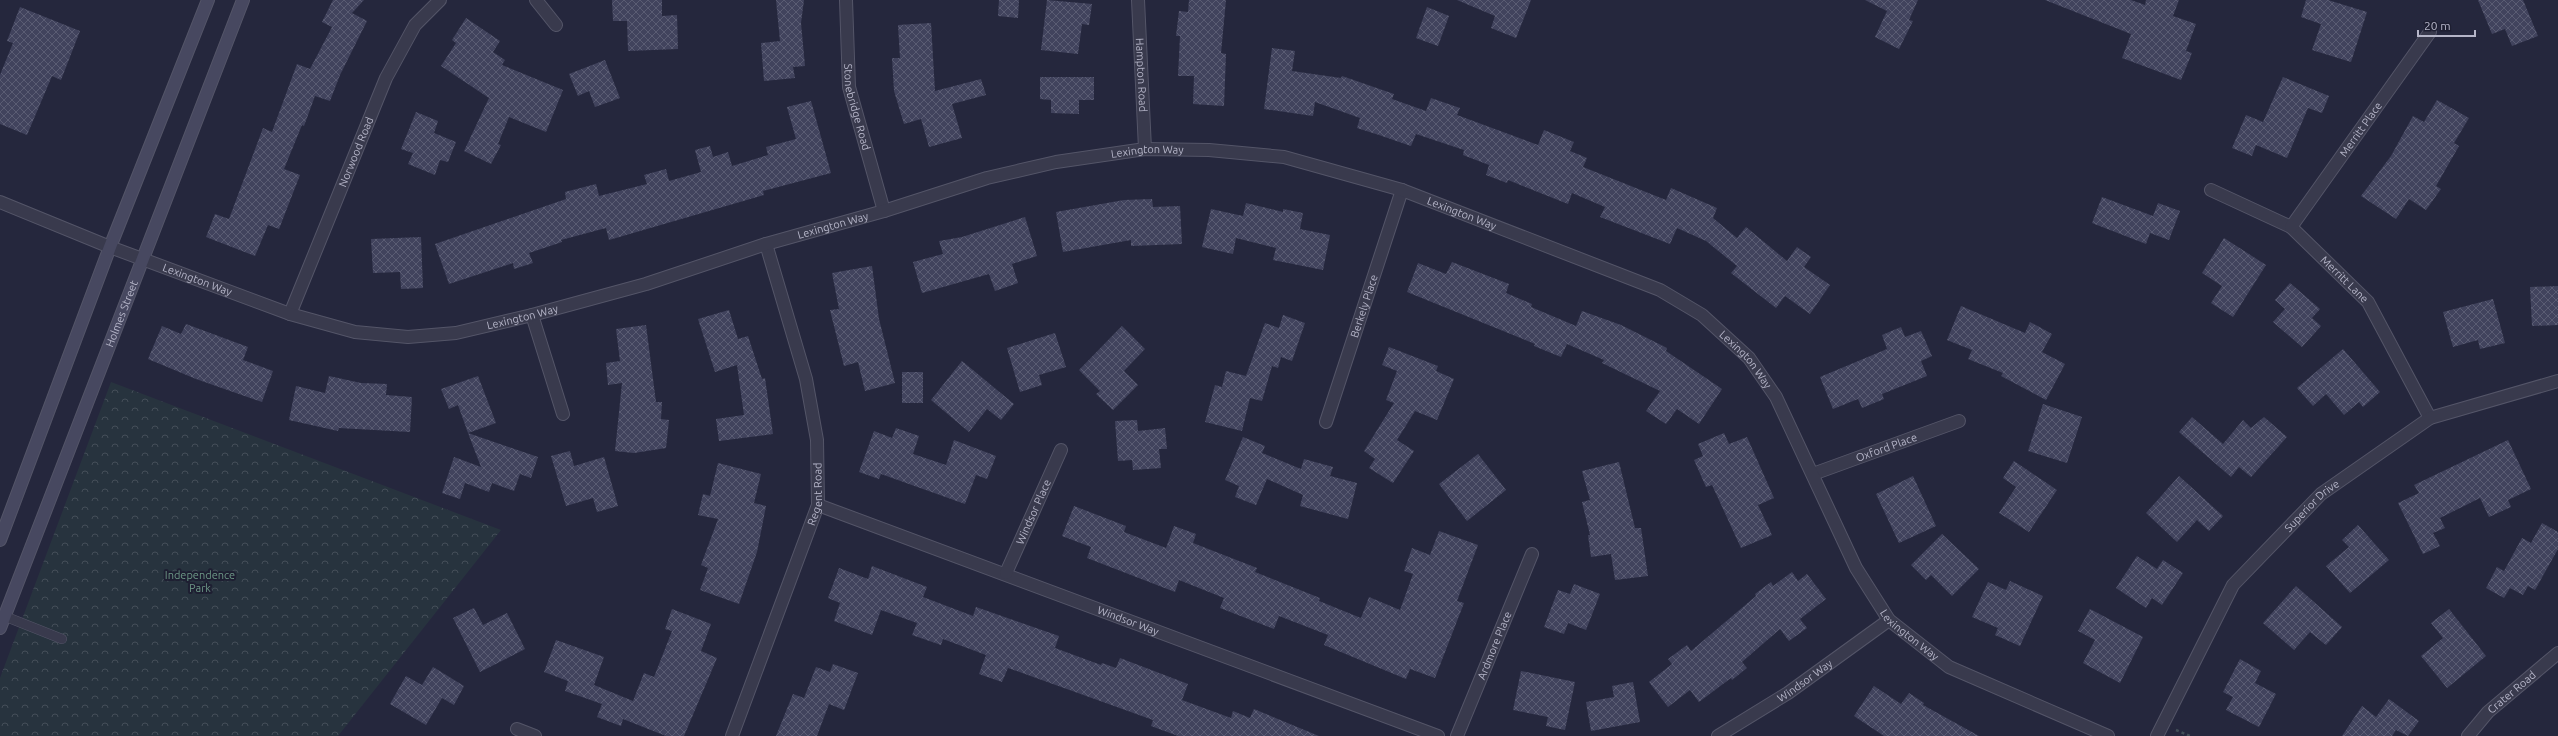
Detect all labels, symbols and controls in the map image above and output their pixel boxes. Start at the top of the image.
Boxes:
scale bar [2418,12,2475,38]
text: 20 m [2424,19,2451,32]
street label: Hampton Road [1134,38,1149,112]
street label: Stonebridge Road [842,63,873,152]
street label: Merritt Place [2337,100,2384,159]
street label: Norwood Road [336,115,376,189]
street label: Lexington Way [1110,143,1184,160]
street label: Lexington Way [1426,194,1499,232]
street label: Lexington Way [796,209,870,241]
street label: Merritt Lane [2318,253,2371,305]
street label: Lexington Way [161,261,234,298]
street label: Berkely Place [1348,273,1380,339]
street label: Holmes Street [103,278,140,349]
street label: Lexington Way [485,302,560,332]
street label: Lexington Way [1717,328,1774,391]
street label: Oxford Place [1854,431,1919,464]
street label: Regent Road [805,462,824,527]
street label: Windsor Place [1014,477,1053,546]
street label: Superior Drive [2282,477,2341,534]
park label: Independence Park [165,569,235,594]
street label: Windsor Way [1096,604,1161,638]
street label: Lexington Way [1878,607,1942,663]
street label: Ardmore Place [1475,609,1514,681]
street label: Windsor Way [1775,657,1835,704]
street label: Crater Road [2485,669,2538,716]

